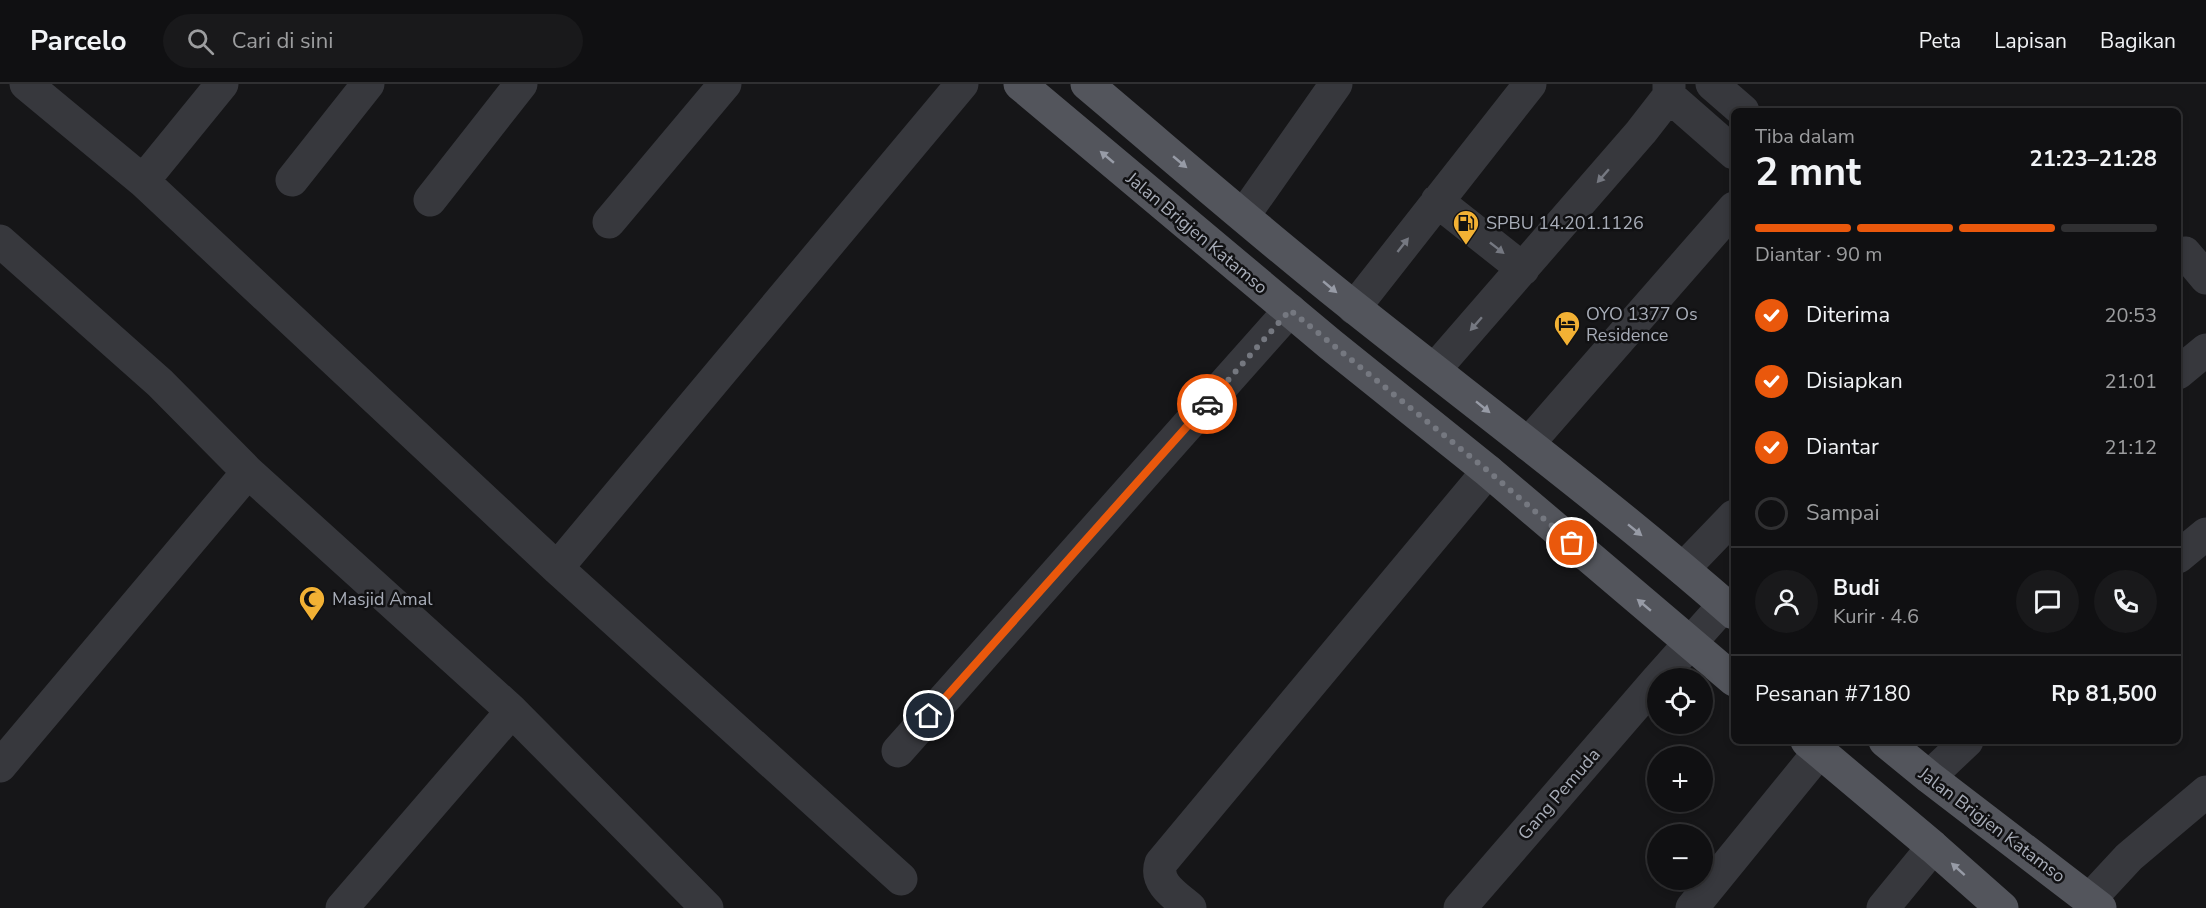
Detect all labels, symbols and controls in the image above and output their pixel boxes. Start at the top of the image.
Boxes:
search box [163,14,583,68]
text: Parcelo [30,22,127,60]
icon: search [184,25,217,58]
text: Cari di sini [232,26,333,56]
text: Peta [1919,27,1961,55]
text: Lapisan [1994,27,2067,55]
text: Bagikan [2100,27,2176,55]
text: Tiba dalam [1755,123,1855,150]
text: 21:23–21:28 [2029,144,2157,174]
text: 2 mnt [1755,146,1861,199]
one-way arrow [1099,151,1115,164]
one-way arrow [1172,155,1188,168]
street label: Jalan Brigjen Katamso [1120,166,1273,299]
one-way arrow [1597,168,1610,183]
fuel station icon: SPBU 14.201.1126 [1451,208,1481,246]
place label: SPBU 14.201.1126 [1486,211,1644,235]
one-way arrow [1397,237,1410,253]
text: Diantar · 90 m [1755,241,1882,268]
one-way arrow [1489,242,1505,255]
one-way arrow [1322,280,1338,293]
icon: check [1755,299,1788,332]
text: Diterima [1806,300,1890,330]
place label: OYO 1377 Os Residence [1586,302,1698,347]
text: 20:53 [2104,302,2157,329]
hotel icon: OYO 1377 Os Residence [1552,309,1582,347]
one-way arrow [1469,316,1483,331]
icon: check [1755,365,1788,398]
text: Disiapkan [1806,366,1903,396]
text: 21:01 [2104,368,2157,395]
courier [1177,374,1237,434]
icon: car [1191,388,1224,421]
one-way arrow [1475,401,1491,414]
icon: check [1755,431,1788,464]
text: Diantar [1806,432,1879,462]
text: 21:12 [2104,434,2157,461]
text: Sampai [1806,498,1880,528]
pin [1546,517,1597,568]
one-way arrow [1627,523,1642,535]
icon: bag [1555,526,1588,559]
button: person [1755,570,1818,633]
button: chat [2016,570,2079,633]
button: phone [2094,570,2157,633]
text: Budi [1833,573,1880,603]
mosque icon: Masjid Amal [297,584,327,622]
place label: Masjid Amal [332,587,433,611]
one-way arrow [1637,599,1652,612]
text: Kurir · 4.6 [1833,603,1919,630]
map controls [1647,668,1713,890]
button: locate [1647,668,1713,734]
text: Pesanan #7180 [1755,679,1911,709]
text: Rp 81,500 [2051,679,2157,709]
pin [903,690,954,741]
icon: home [912,699,945,732]
street label: Gang Pemuda [1513,743,1605,845]
button: + [1647,746,1713,812]
street label: Jalan Brigjen Katamso [1913,761,2070,888]
button: − [1647,824,1713,890]
one-way arrow [1951,863,1966,876]

